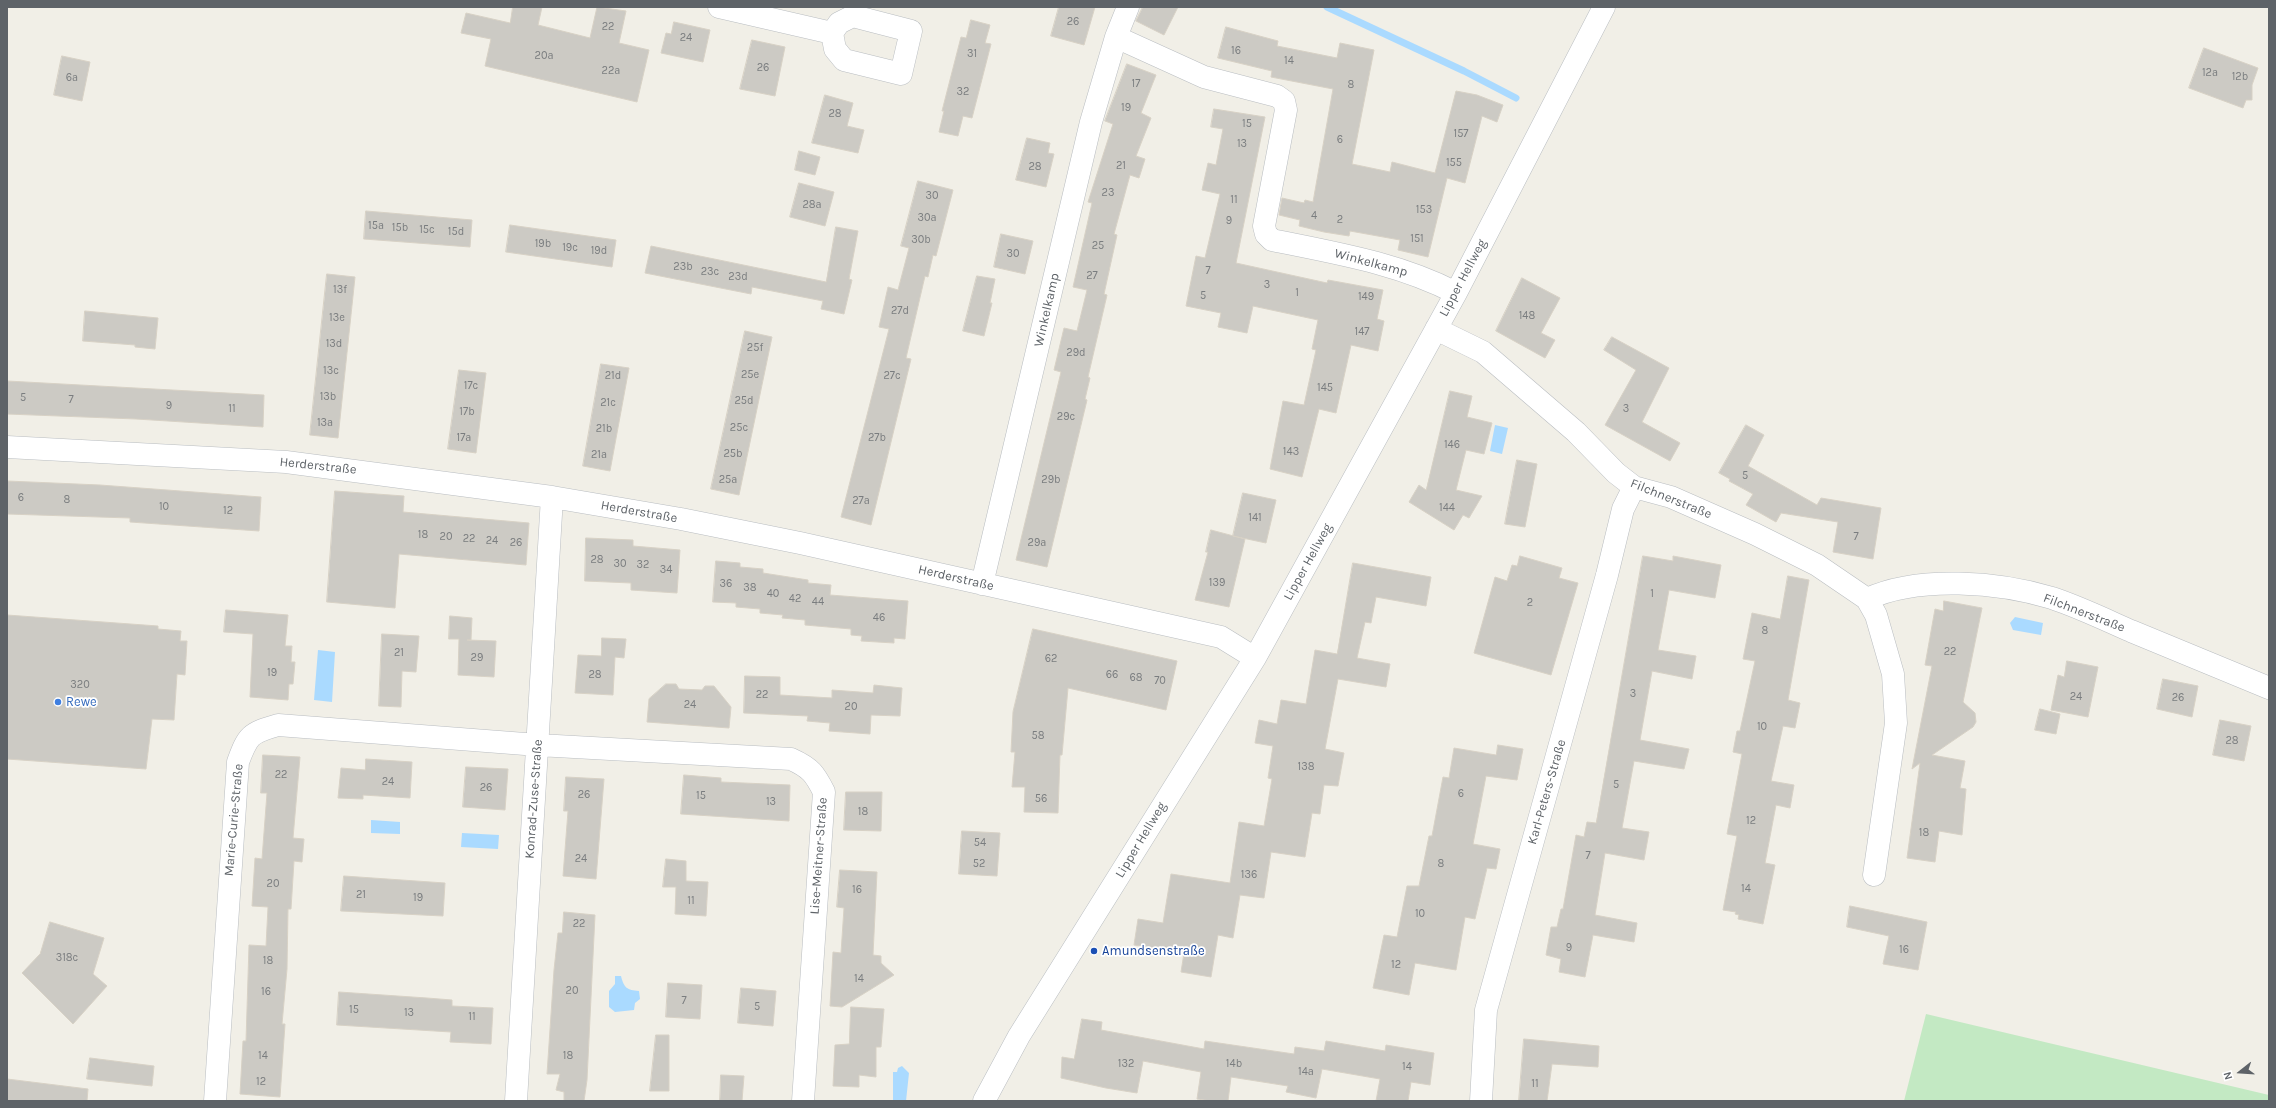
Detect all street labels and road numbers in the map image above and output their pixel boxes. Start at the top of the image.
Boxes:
street label: Lipper Hellweg [1436,237,1490,319]
street label: Winkelkamp [1333,246,1409,280]
street label: Winkelkamp [1031,272,1063,348]
street label: Herderstraße [279,454,357,478]
street label: Filchnerstraße [1628,476,1714,522]
street label: Herderstraße [600,498,678,526]
street label: Lipper Hellweg [1280,521,1336,603]
street label: Herderstraße [917,562,995,594]
street label: Filchnerstraße [2041,590,2127,636]
street label: Karl-Peters-Straße [1525,738,1569,846]
street label: Konrad-Zuse-Straße [522,739,546,859]
street label: Marie-Curie-Straße [221,763,247,877]
street label: Lise-Meitner-Straße [807,797,831,915]
street label: Lipper Hellweg [1112,799,1170,881]

